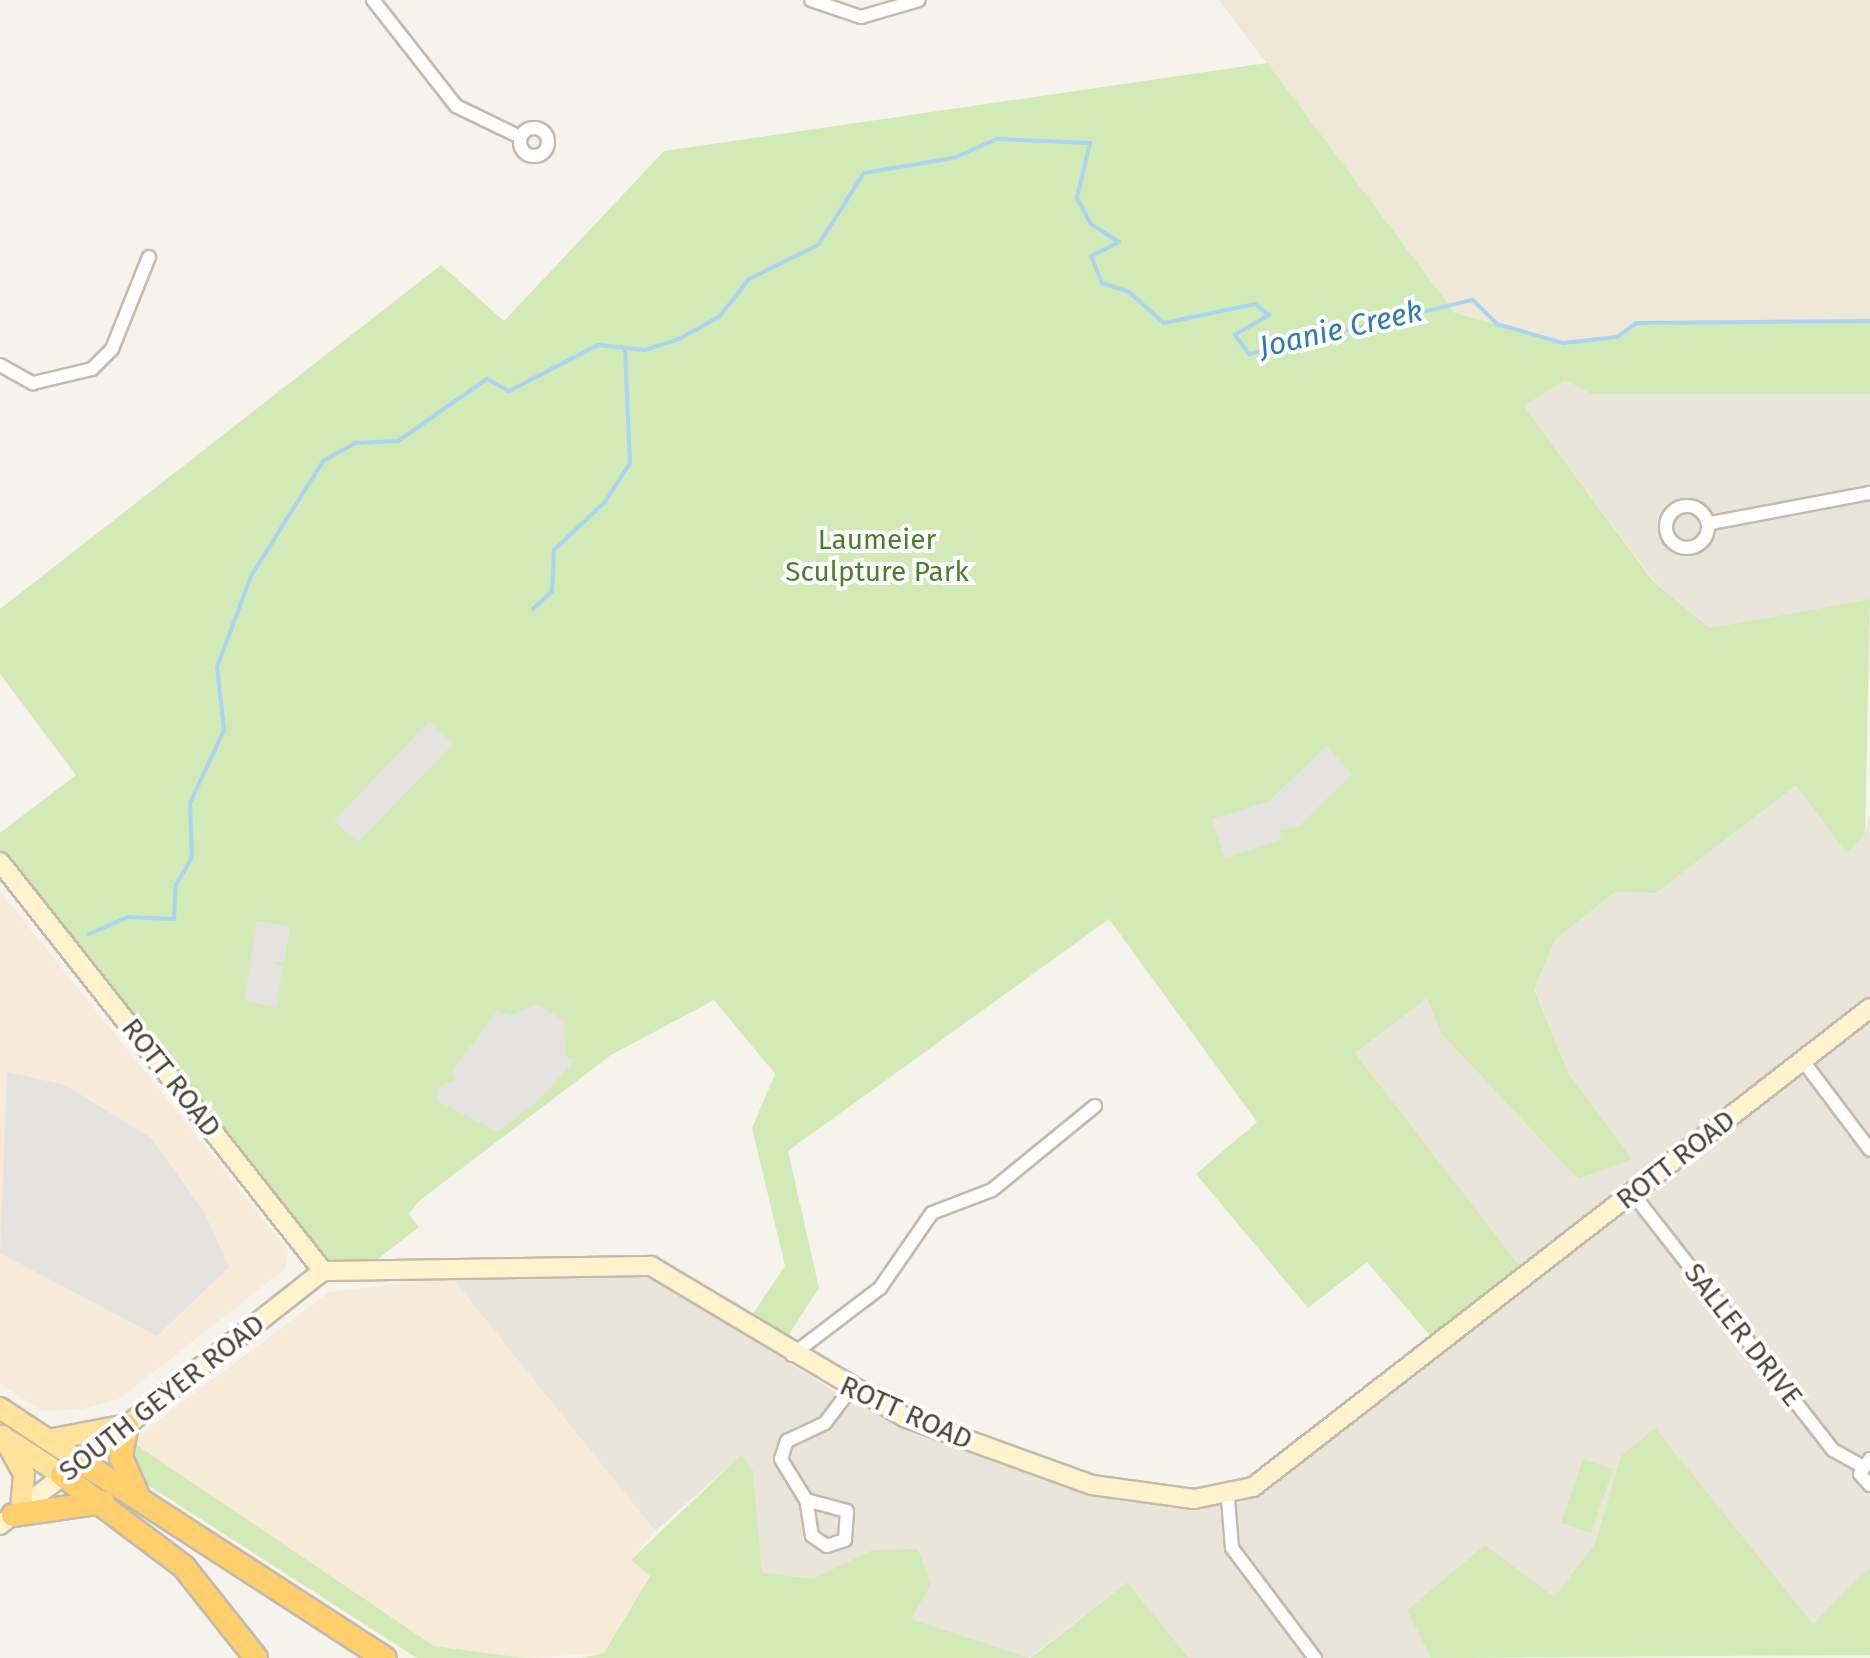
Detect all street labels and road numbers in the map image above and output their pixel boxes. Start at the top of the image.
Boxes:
street label: ROTT ROAD [114,1012,228,1144]
street label: ROTT ROAD [1610,1103,1742,1217]
street label: SALLER DRIVE [1677,1257,1809,1413]
street label: SOUTH GEYER ROAD [53,1307,271,1489]
street label: ROTT ROAD [835,1369,977,1457]

